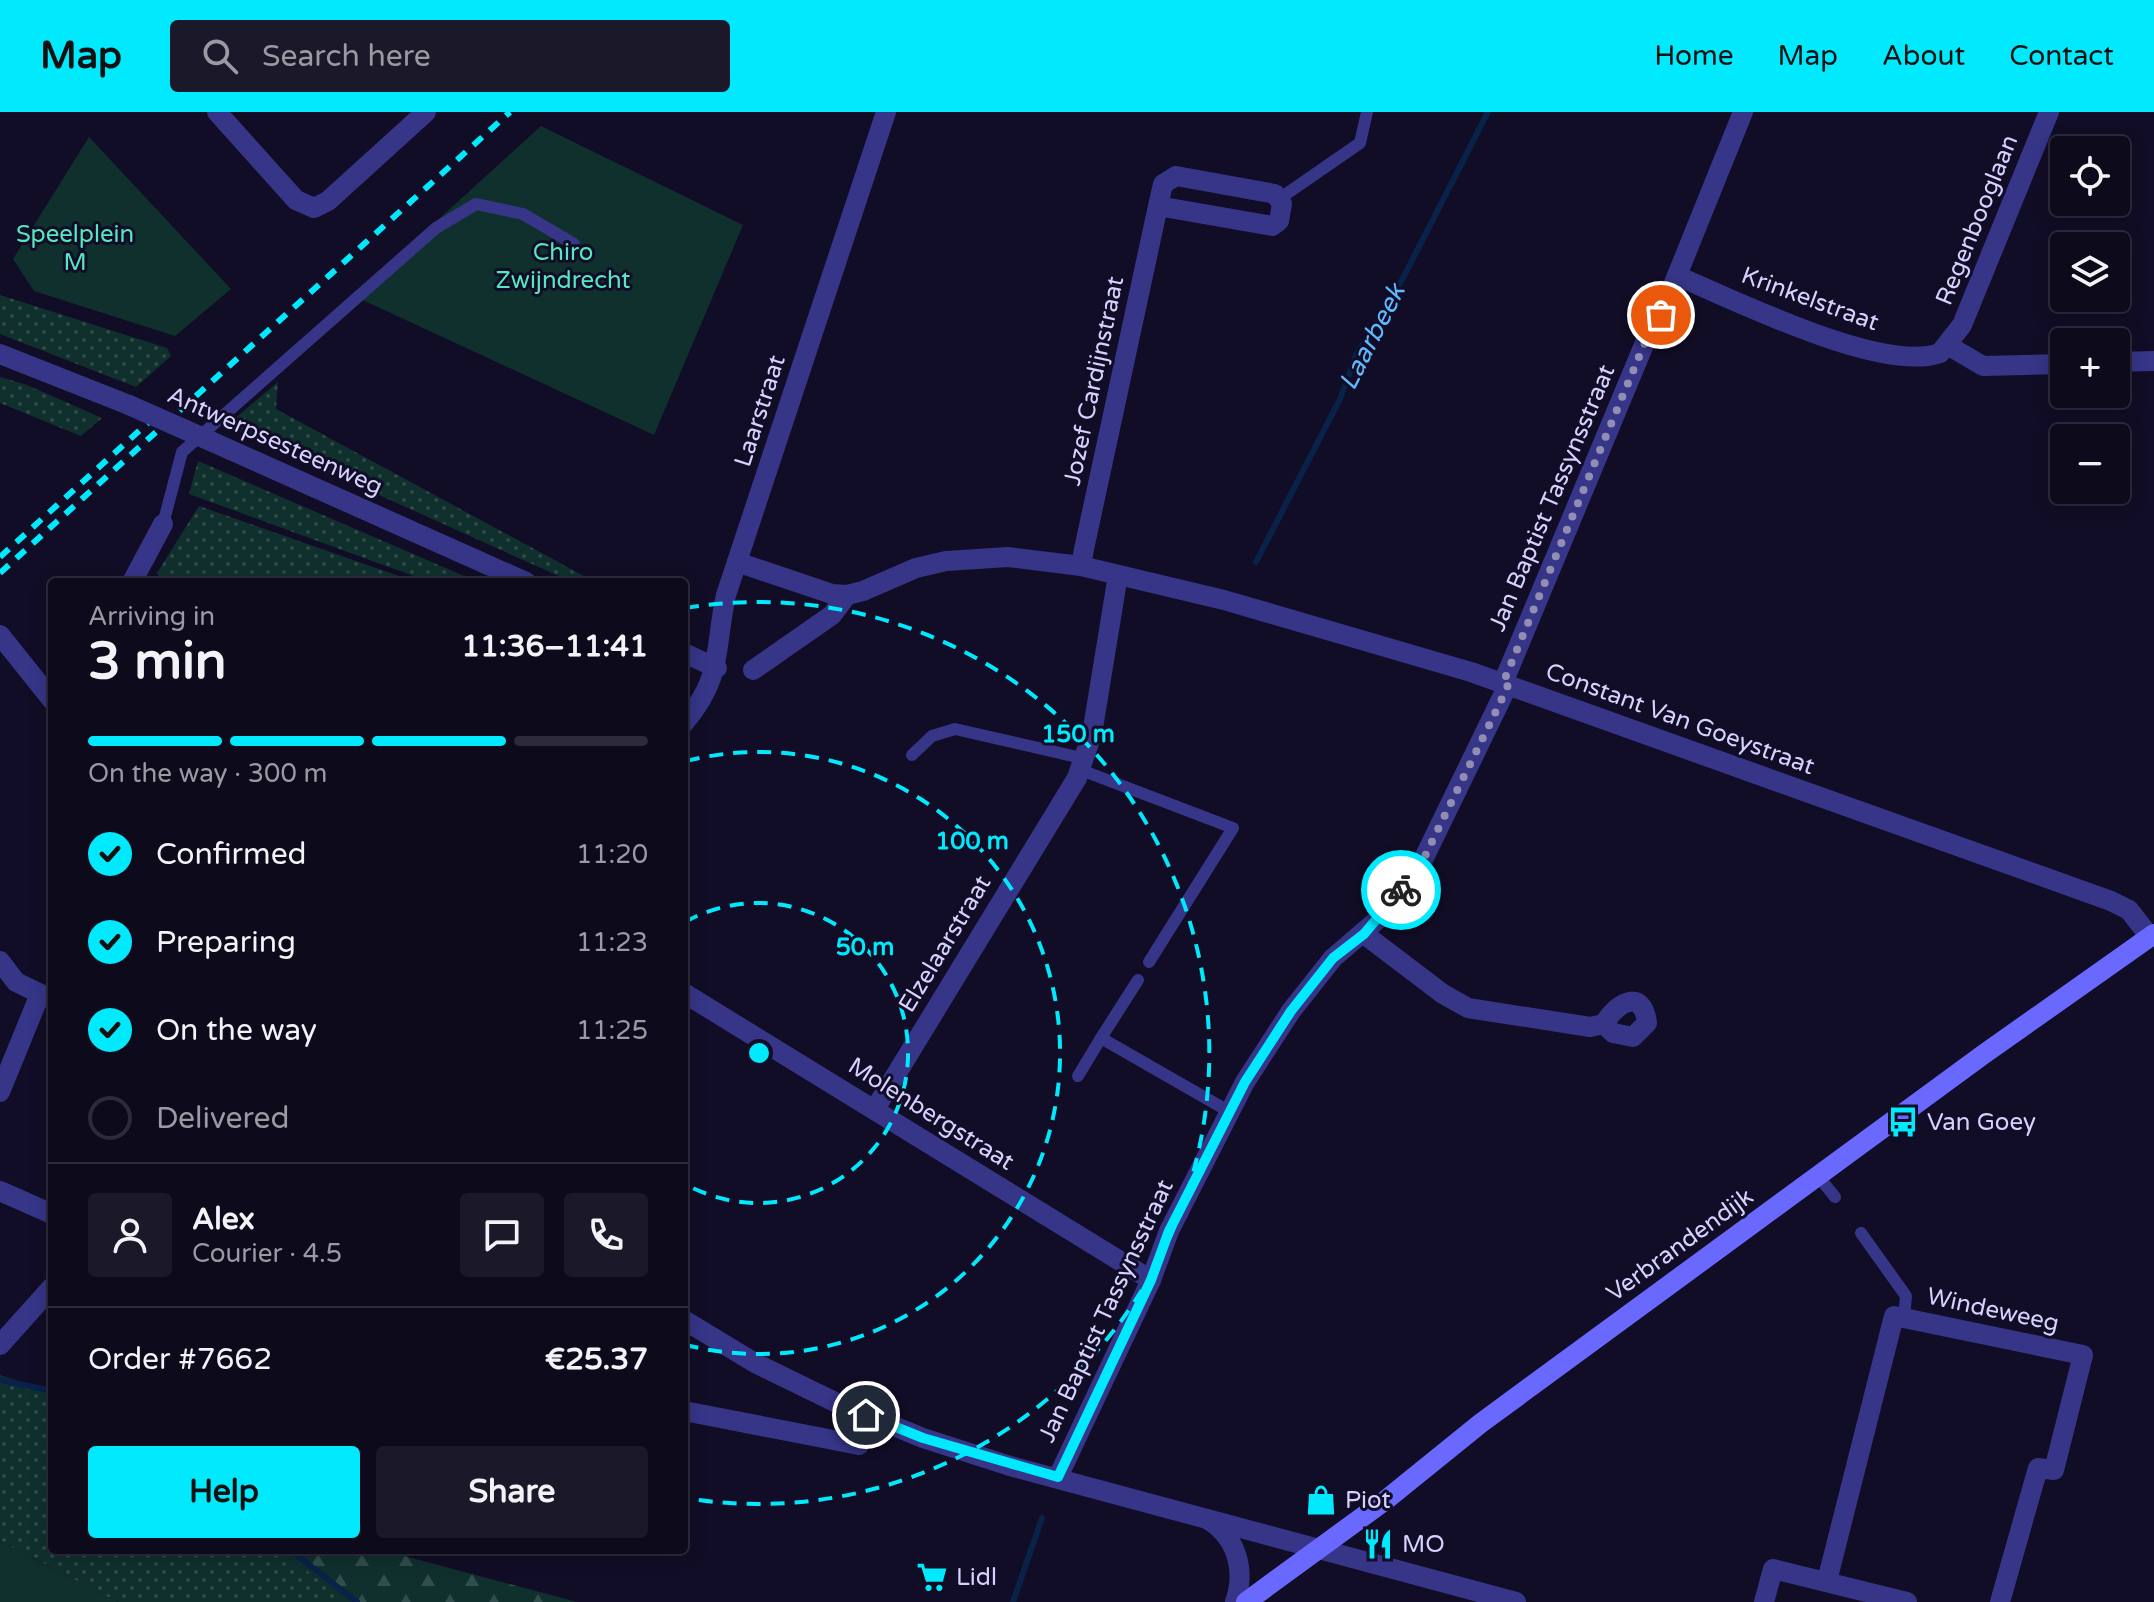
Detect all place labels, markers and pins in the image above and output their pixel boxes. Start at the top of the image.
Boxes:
pin [1627,281,1695,349]
centre of rings [745,1039,773,1067]
bus stop icon: Van Goey [1886,1105,1920,1139]
place label: Van Goey [1927,1108,2036,1137]
pin [832,1381,900,1449]
shop icon: Piot [1304,1483,1338,1517]
place label: Piot [1345,1486,1391,1515]
restaurant icon: MO [1361,1527,1395,1561]
place label: MO [1402,1530,1445,1559]
supermarket icon: Lidl [915,1560,949,1594]
place label: Lidl [956,1563,997,1592]

